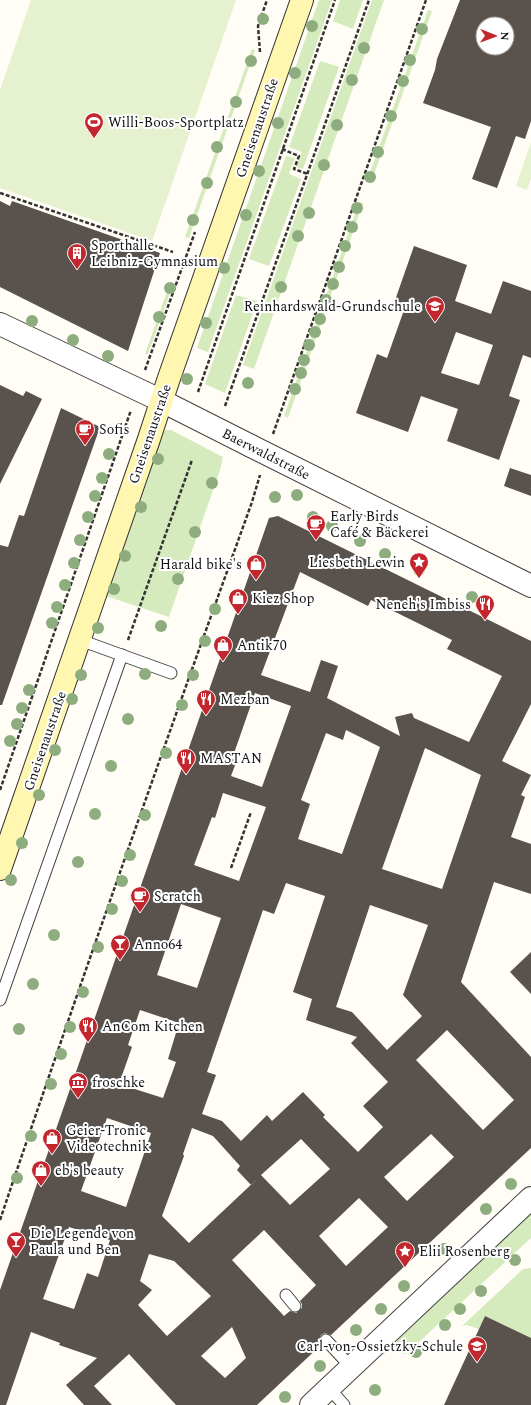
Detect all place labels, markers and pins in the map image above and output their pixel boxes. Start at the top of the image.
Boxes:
sports icon: Willi-Boos-Sportplatz [83,111,105,139]
place label: Willi-Boos-Sportplatz [108,112,244,133]
place label: Sporthalle Leibniz-Gymnasium [91,235,218,272]
building icon: Sporthalle Leibniz-Gymnasium [66,242,88,270]
school or university icon: Reinhardswald-Grundschule [424,295,446,323]
place label: Reinhardswald-Grundschule [244,296,421,317]
cafe icon: Sofis [74,418,96,446]
place label: Sofis [99,419,130,440]
place label: Early Birds Café & Bäckerei [330,506,429,543]
cafe icon: Early Birds Café & Bäckerei [305,513,327,541]
place icon: Liesbeth Lewin [408,551,430,579]
place label: Liesbeth Lewin [309,552,405,573]
shop icon: Harald bike's [245,553,267,581]
place label: Harald bike's [160,554,242,575]
shop icon: Kiez Shop [227,587,249,615]
place label: Kiez Shop [252,588,314,609]
restaurant icon: Neneh's Imbiss [474,593,496,621]
place label: Neneh's Imbiss [375,594,471,615]
shop icon: Antik70 [212,634,234,662]
place label: Antik70 [237,635,287,656]
restaurant icon: Mezban [195,688,217,716]
place label: Mezban [220,689,270,710]
restaurant icon: MASTAN [175,747,197,775]
place label: MASTAN [200,748,262,769]
cafe icon: Scratch [129,885,151,913]
place label: Scratch [154,886,201,907]
bar icon: Anno64 [109,933,131,961]
place label: Anno64 [134,934,182,955]
restaurant icon: AnCom Kitchen [77,1015,99,1043]
place label: AnCom Kitchen [102,1016,203,1037]
museum icon: froschke [67,1071,89,1099]
place label: froschke [92,1072,145,1093]
place label: Geier-Tronic Videotechnik [66,1120,150,1157]
shop icon: Geier-Tronic Videotechnik [41,1127,63,1155]
shop icon: eb's beauty [30,1159,52,1187]
place label: eb's beauty [55,1160,125,1181]
place label: Die Legende von Paula und Ben [30,1223,134,1260]
bar icon: Die Legende von Paula und Ben [5,1230,27,1258]
place icon: Elii Rosenberg [394,1240,416,1268]
place label: Elii Rosenberg [419,1241,510,1262]
school or university icon: Carl-von-Ossietzky-Schule [466,1335,488,1363]
place label: Carl-von-Ossietzky-Schule [296,1336,463,1357]

